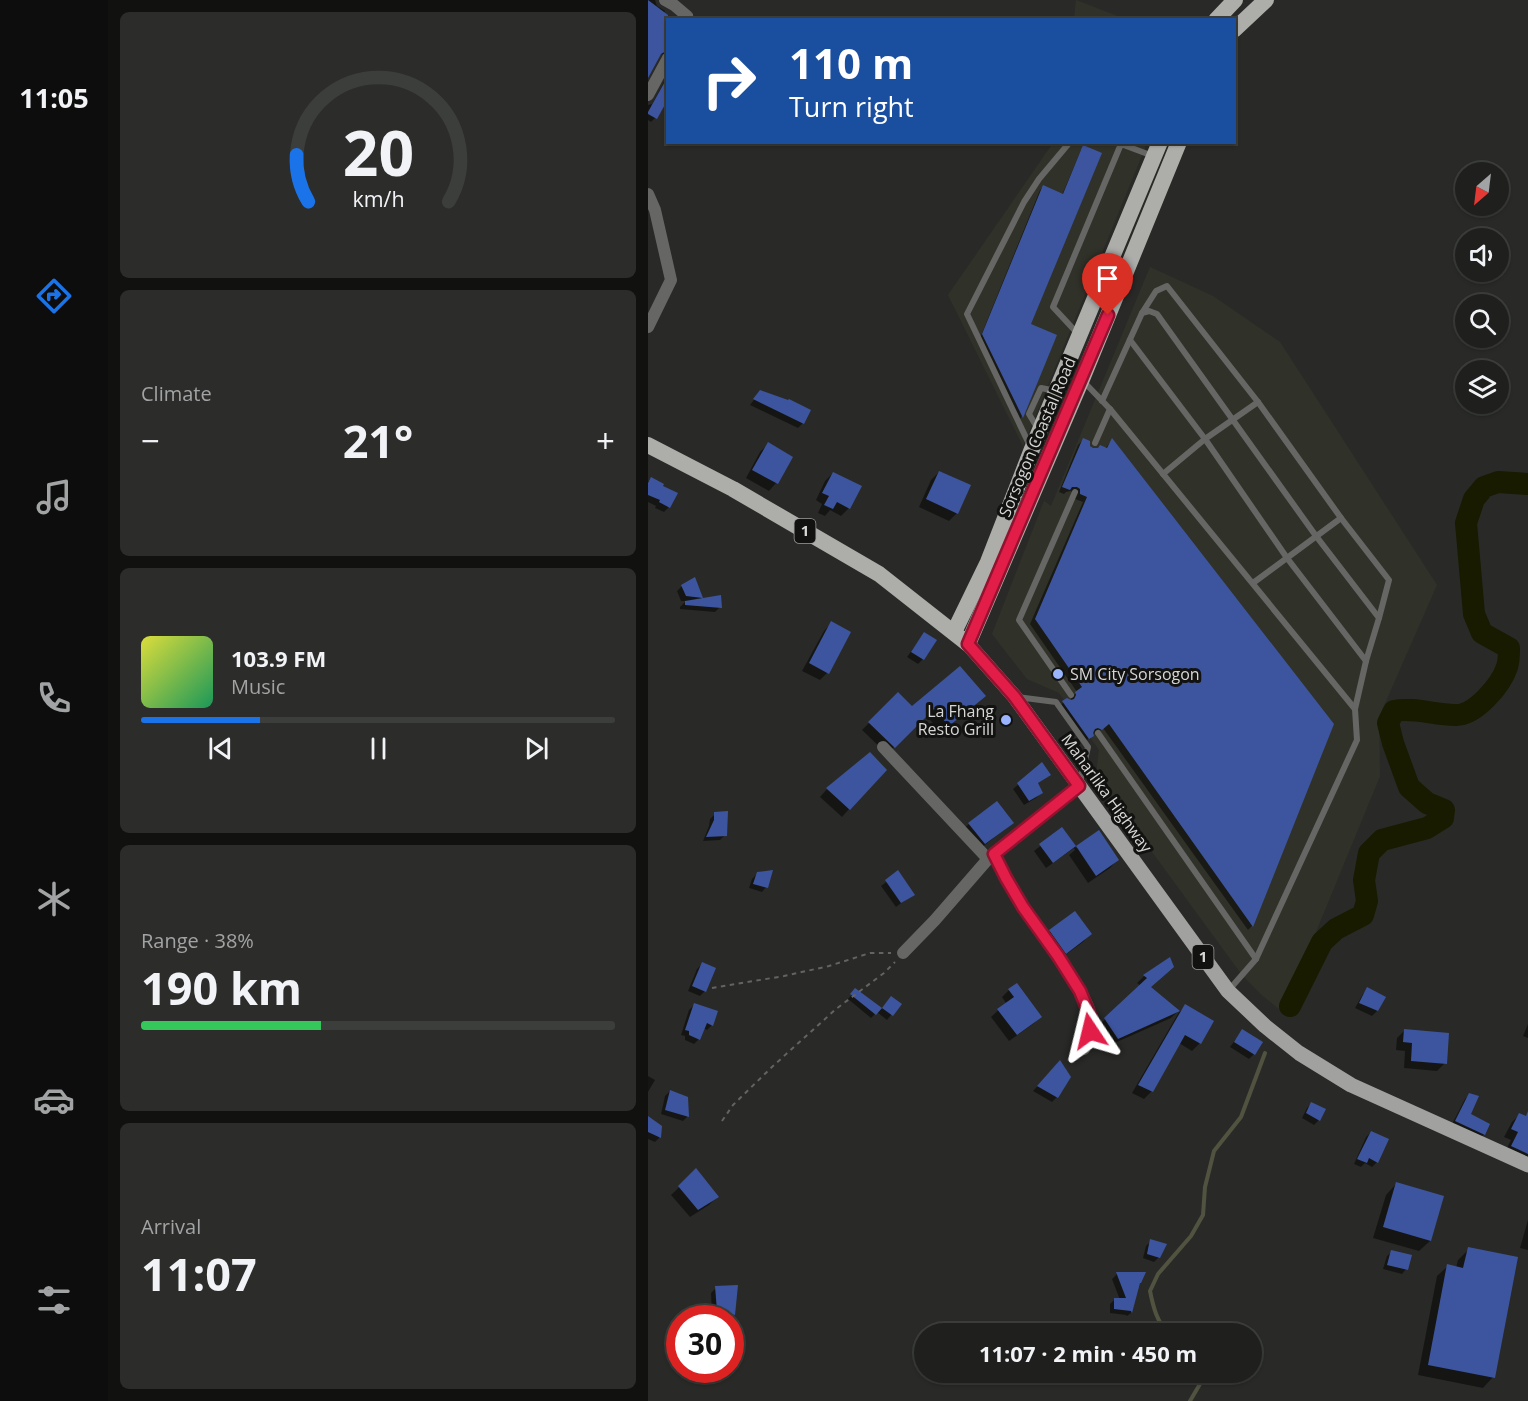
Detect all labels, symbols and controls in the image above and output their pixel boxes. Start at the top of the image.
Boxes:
text: 110 m [789,34,913,91]
icon: right [690,42,768,120]
text: 11:05 [19,79,89,116]
text: Turn right [789,88,914,125]
text: 20 [342,109,414,194]
north arrow [1455,162,1509,216]
map controls [1455,162,1509,414]
text: km/h [352,184,404,213]
button: sound [1455,228,1509,282]
pin [1082,253,1133,315]
icon: arrive [1091,262,1124,295]
icon: directions [33,275,75,317]
button: search [1455,294,1509,348]
street label: Sorsogon Coastal Road [993,354,1081,520]
button: layers [1455,360,1509,414]
text: Climate [141,380,212,407]
text: 21° [343,410,413,471]
text: − [141,418,160,463]
text: + [596,418,615,463]
icon: music [33,476,75,518]
road number: 1 [794,519,816,543]
text: 103.9 FM [231,643,326,673]
place label: SM City Sorsogon [1070,663,1200,685]
marker: SM City Sorsogon [1051,667,1065,681]
text: Music [231,673,285,700]
icon: phone [33,677,75,719]
place label: La Fhang Resto Grill [918,700,994,740]
marker: La Fhang Resto Grill [999,713,1013,727]
street label: Maharlika Highway [1056,729,1158,858]
icon: previous [204,732,237,765]
icon: pause [362,732,395,765]
icon: next [520,732,553,765]
icon: climate [33,878,75,920]
text: Range · 38% [141,927,254,954]
road number: 1 [1192,945,1214,969]
text: 190 km [141,957,302,1018]
position arrow [1058,999,1122,1063]
icon: car [33,1079,75,1121]
text: Arrival [141,1213,201,1240]
text: 11:07 [141,1243,257,1304]
icon: filters [33,1279,75,1321]
speed limit sign: 30 [666,1305,744,1383]
text: 11:07 · 2 min · 450 m [979,1338,1197,1368]

